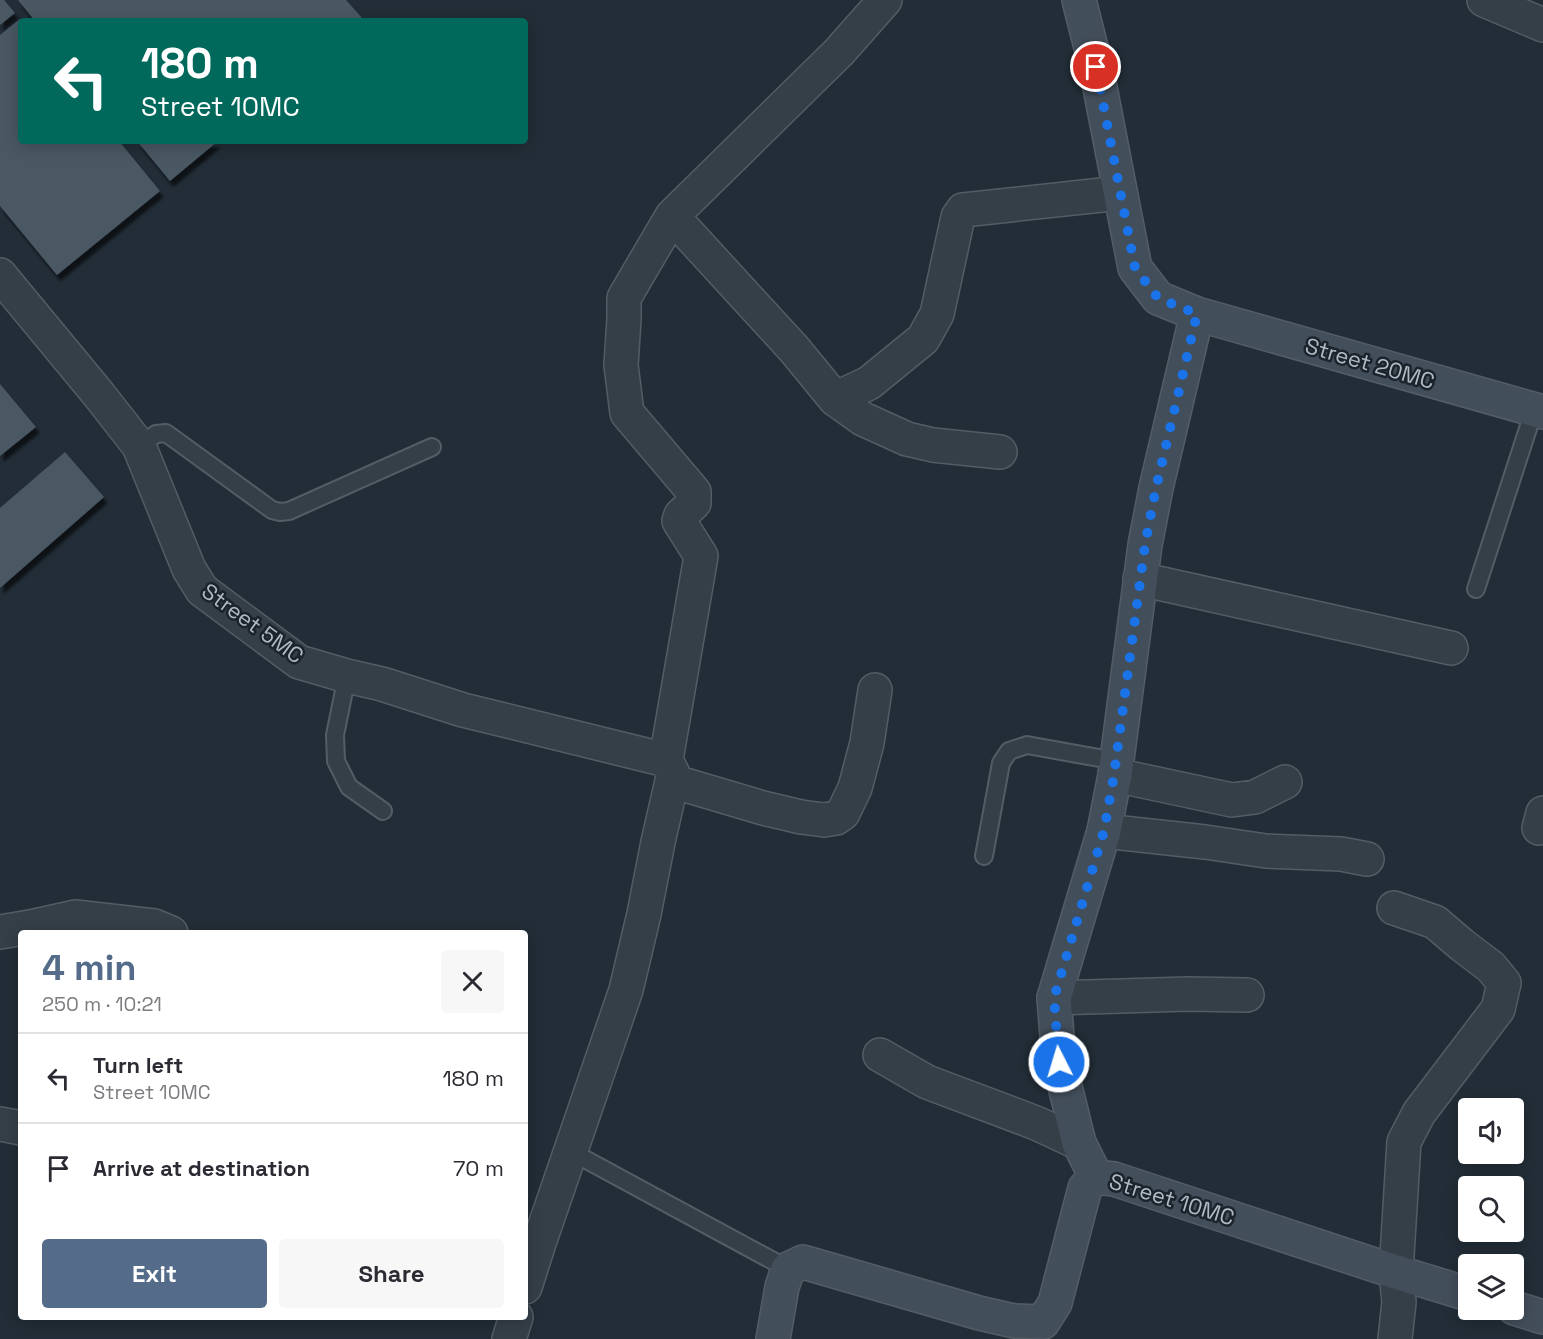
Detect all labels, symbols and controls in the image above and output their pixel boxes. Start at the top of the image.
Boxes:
text: 180 m [141,37,259,90]
pin [1070,41,1121,92]
icon: left [42,42,120,120]
icon: arrive [1079,50,1112,83]
text: Street 10MC [141,89,300,124]
street label: Street 20MC [1302,331,1438,395]
street label: Street 5MC [197,577,309,669]
text: 4 min [42,945,137,991]
button: close [441,950,504,1013]
text: 250 m · 10:21 [42,991,162,1017]
position arrow [1027,1030,1091,1094]
text: Turn left [93,1051,183,1079]
icon: left [42,1062,75,1095]
text: 180 m [442,1064,504,1092]
text: Street 10MC [93,1079,211,1105]
map controls [1458,1098,1524,1320]
button: sound [1458,1098,1524,1164]
icon: arrive [42,1152,75,1185]
text: Arrive at destination [93,1154,310,1182]
text: 70 m [453,1154,504,1182]
street label: Street 10MC [1106,1167,1238,1231]
button: search [1458,1176,1524,1242]
button: Exit [42,1239,267,1308]
button: Share [279,1239,504,1308]
button: layers [1458,1254,1524,1320]

